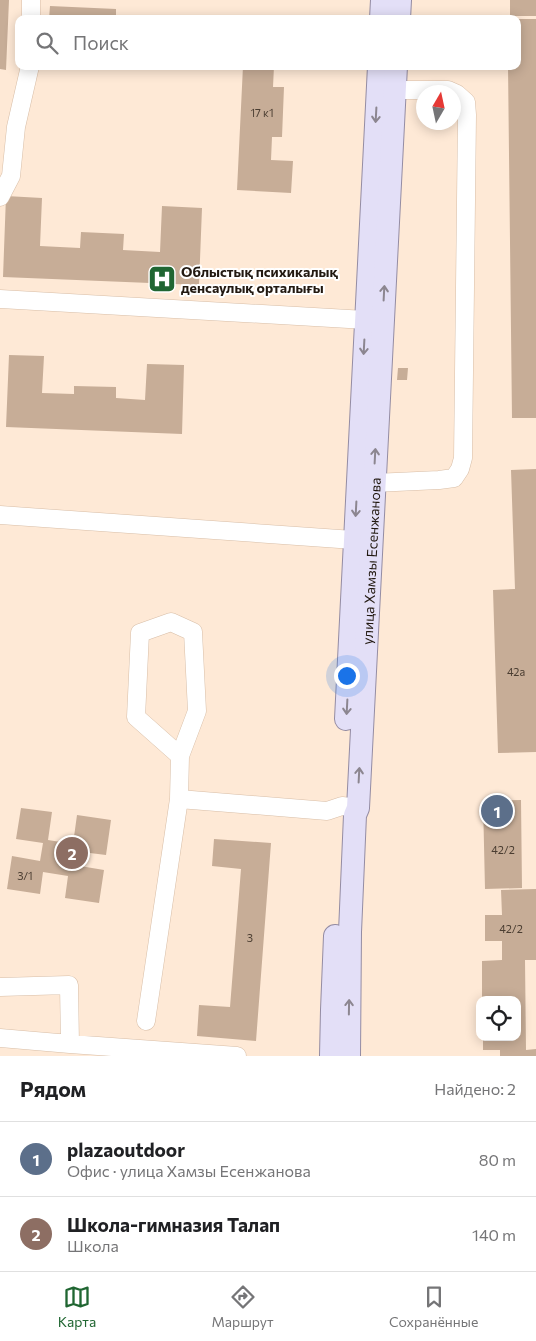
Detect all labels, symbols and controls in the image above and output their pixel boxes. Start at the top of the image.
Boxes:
search box [15,15,521,70]
icon: search [33,29,61,57]
text: Поиск [73,31,129,54]
north arrow [416,85,461,130]
house number: 17 к1 [250,106,274,119]
one-way arrow [372,107,381,123]
place label: Облыстық психикалық денсаулық орталығы [181,263,338,296]
hospital icon: Облыстық психикалық денсаулық орталығы [147,264,177,294]
one-way arrow [380,286,389,302]
one-way arrow [360,339,369,355]
one-way arrow [371,448,380,464]
street label: улица Хамзы Есенжанова [358,477,383,645]
one-way arrow [352,501,361,517]
your location [334,663,360,689]
house number: 42а [507,665,525,678]
one-way arrow [342,698,352,714]
one-way arrow [355,768,364,784]
pin: 1 [481,792,513,830]
pin: 2 [56,834,88,872]
house number: 42/2 [491,843,515,856]
house number: 3/1 [17,869,33,882]
house number: 42/2 [499,922,523,935]
house number: 3 [247,931,253,944]
map controls [476,996,521,1041]
button: locate [476,996,521,1041]
one-way arrow [344,1000,354,1016]
text: Рядом [20,1076,86,1101]
text: Найдено: 2 [434,1079,516,1098]
text: plazaoutdoor [67,1138,185,1161]
text: 1 [32,1150,40,1169]
text: 80 m [479,1150,516,1169]
text: Офис · улица Хамзы Есенжанова [67,1161,311,1180]
text: Школа-гимназия Талап [67,1213,280,1236]
text: 2 [31,1225,41,1244]
text: 140 m [472,1225,516,1244]
text: Школа [67,1236,119,1255]
tab: Карта [58,1283,96,1330]
tab: Маршрут [212,1283,274,1330]
tab: Сохранённые [389,1283,478,1330]

